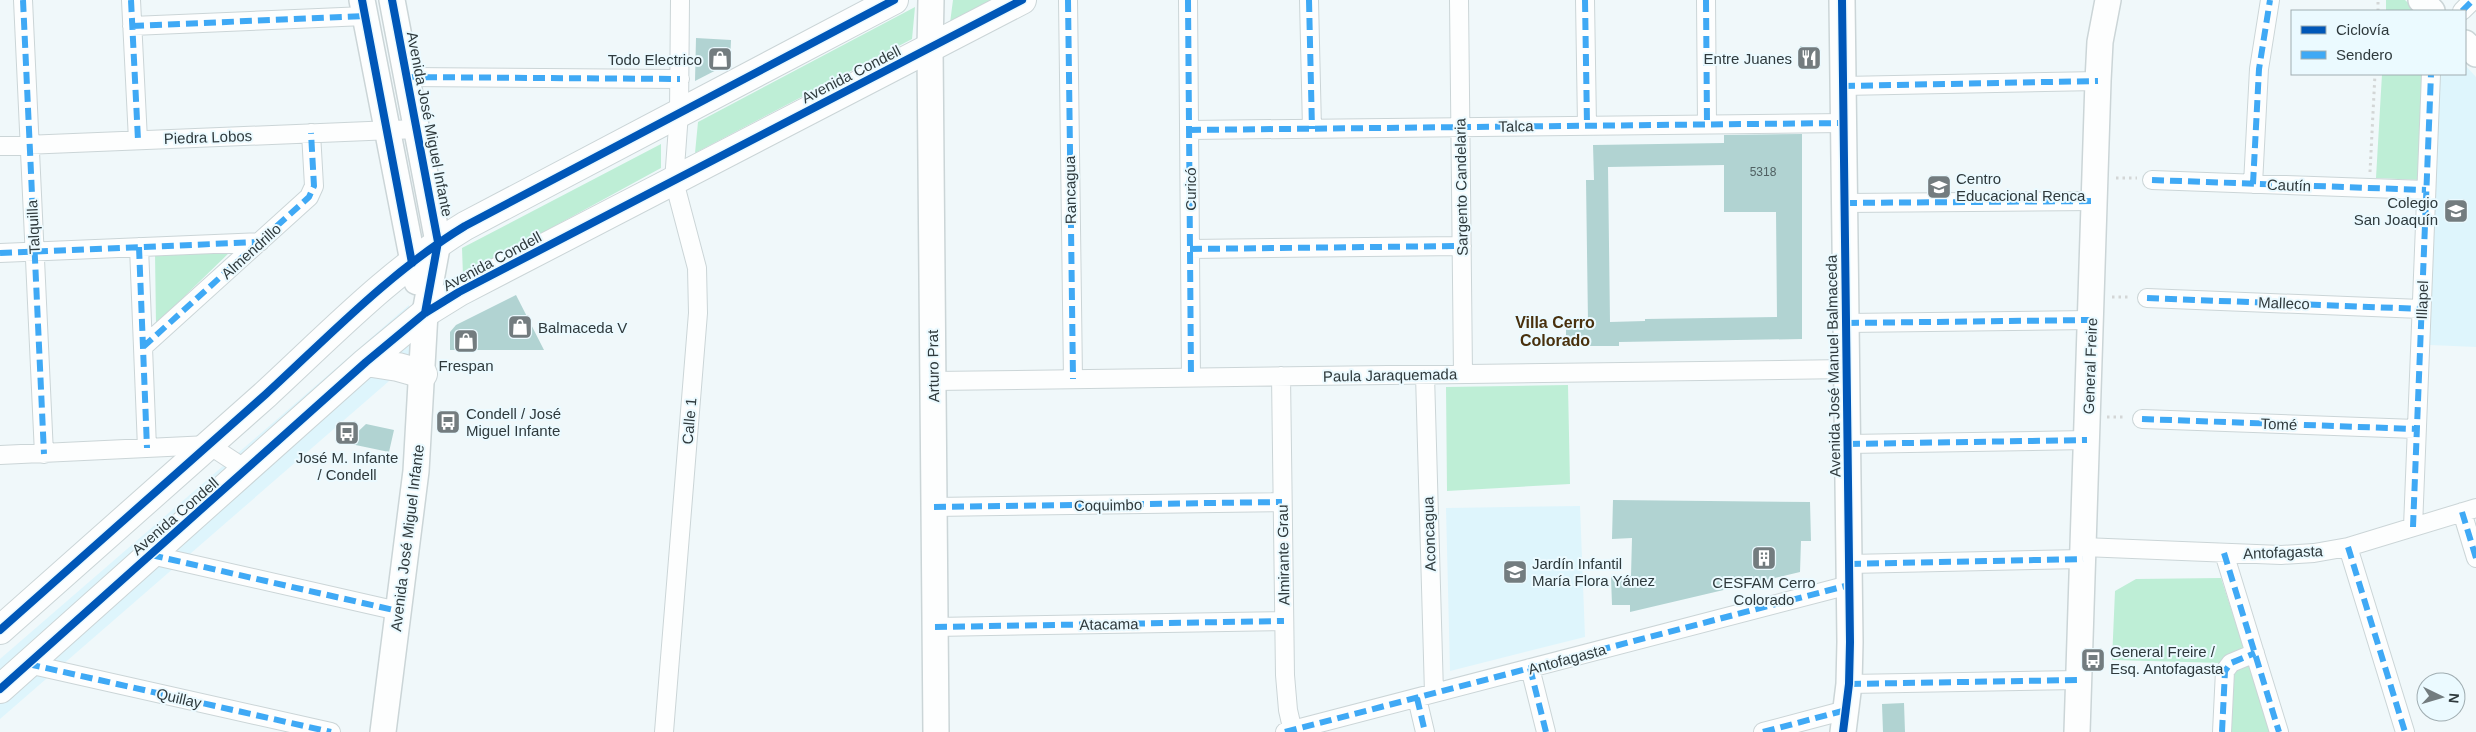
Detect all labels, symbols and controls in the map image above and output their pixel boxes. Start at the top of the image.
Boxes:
legend [2291,10,2466,75]
text: Ciclovía [2336,21,2390,38]
street label: Avenida José Miguel Infante [404,30,456,218]
street label: Avenida Condell [799,42,903,106]
restaurant icon: Entre Juanes [1796,45,1822,71]
shop icon: Todo Electrico [707,46,733,72]
text: Sendero [2336,46,2393,63]
place label: Entre Juanes [1704,50,1792,67]
place label: Todo Electrico [608,51,702,68]
street label: Sargento Candelaria [1451,117,1471,256]
street label: Talca [1498,117,1534,135]
street label: Piedra Lobos [164,127,252,147]
street label: Rancagua [1061,155,1079,224]
house number: 5318 [1750,165,1777,179]
street label: Curicó [1182,167,1199,211]
place label: Centro Educacional Renca [1956,170,2086,204]
school or university icon: Centro Educacional Renca [1926,174,1952,200]
street label: Cautín [2267,176,2311,194]
place label: Colegio San Joaquín [2354,194,2438,228]
school or university icon: Colegio San Joaquín [2443,198,2469,224]
street label: Talquilla [23,199,43,255]
street label: Almendrillo [218,220,284,282]
street label: Avenida Condell [440,228,544,294]
street label: Avenida José Manuel Balmaceda [1823,254,1843,477]
street label: Illapel [2413,280,2431,320]
street label: Malleco [2258,294,2310,312]
shop icon: Balmaceda V [507,314,533,340]
district label: Villa Cerro Colorado [1515,314,1595,349]
street label: General Freire [2080,317,2100,415]
place label: Balmaceda V [538,319,627,336]
shop icon: Frespan [453,328,479,354]
street label: Arturo Prat [924,329,942,402]
place label: Frespan [438,357,494,374]
street label: Paula Jaraquemada [1323,365,1458,385]
street label: Calle 1 [678,397,700,445]
place label: Condell / José Miguel Infante [466,405,561,439]
bus stop icon: Condell / José Miguel Infante [435,409,461,435]
street label: Tomé [2260,415,2298,433]
bus stop icon: José M. Infante / Condell [334,420,360,446]
street label: Avenida José Miguel Infante [387,444,427,632]
place label: José M. Infante / Condell [296,449,398,483]
street label: Avenida Condell [128,474,222,558]
street label: Coquimbo [1074,496,1142,514]
street label: Aconcagua [1419,496,1439,572]
street label: Almirante Grau [1274,504,1292,606]
street label: Antofagasta [2243,542,2324,562]
building icon: CESFAM Cerro Colorado [1751,545,1777,571]
place label: Jardín Infantil María Flora Yánez [1532,555,1655,589]
school or university icon: Jardín Infantil María Flora Yánez [1502,559,1528,585]
place label: CESFAM Cerro Colorado [1712,574,1816,608]
street label: Atacama [1079,615,1139,633]
street label: Antofagasta [1526,640,1609,678]
place label: General Freire / Esq. Antofagasta [2110,643,2224,677]
bus stop icon: General Freire / Esq. Antofagasta [2080,647,2106,673]
north arrow [2416,672,2466,722]
street label: Quillay [155,685,204,712]
text: N [2446,692,2462,704]

